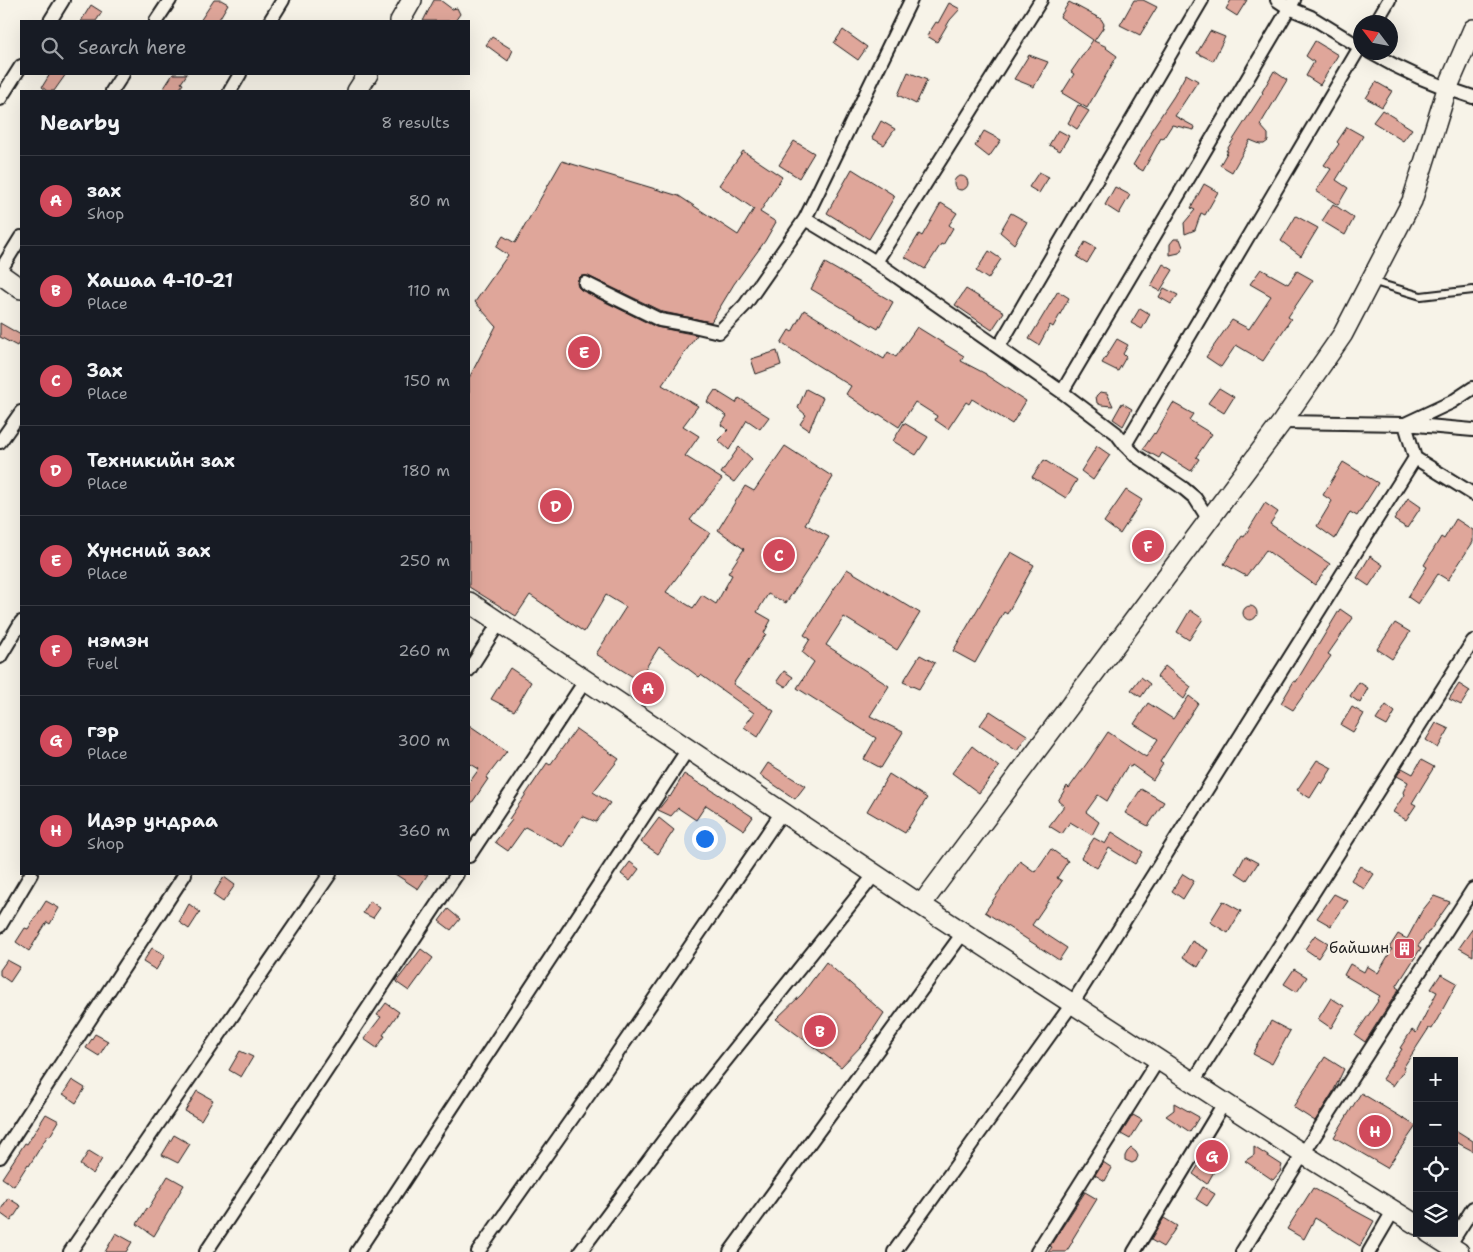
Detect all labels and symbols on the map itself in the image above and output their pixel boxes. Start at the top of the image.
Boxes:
north arrow [1353,15,1398,60]
pin: E [568,333,600,371]
pin: D [540,487,572,525]
pin: F [1132,527,1164,565]
pin: C [763,536,795,574]
pin: A [632,669,664,707]
your location [692,826,718,852]
building icon: байшин [1393,936,1417,960]
place label: байшин [1329,938,1389,958]
pin: B [804,1012,836,1050]
pin: H [1359,1112,1391,1150]
pin: G [1196,1137,1228,1175]

